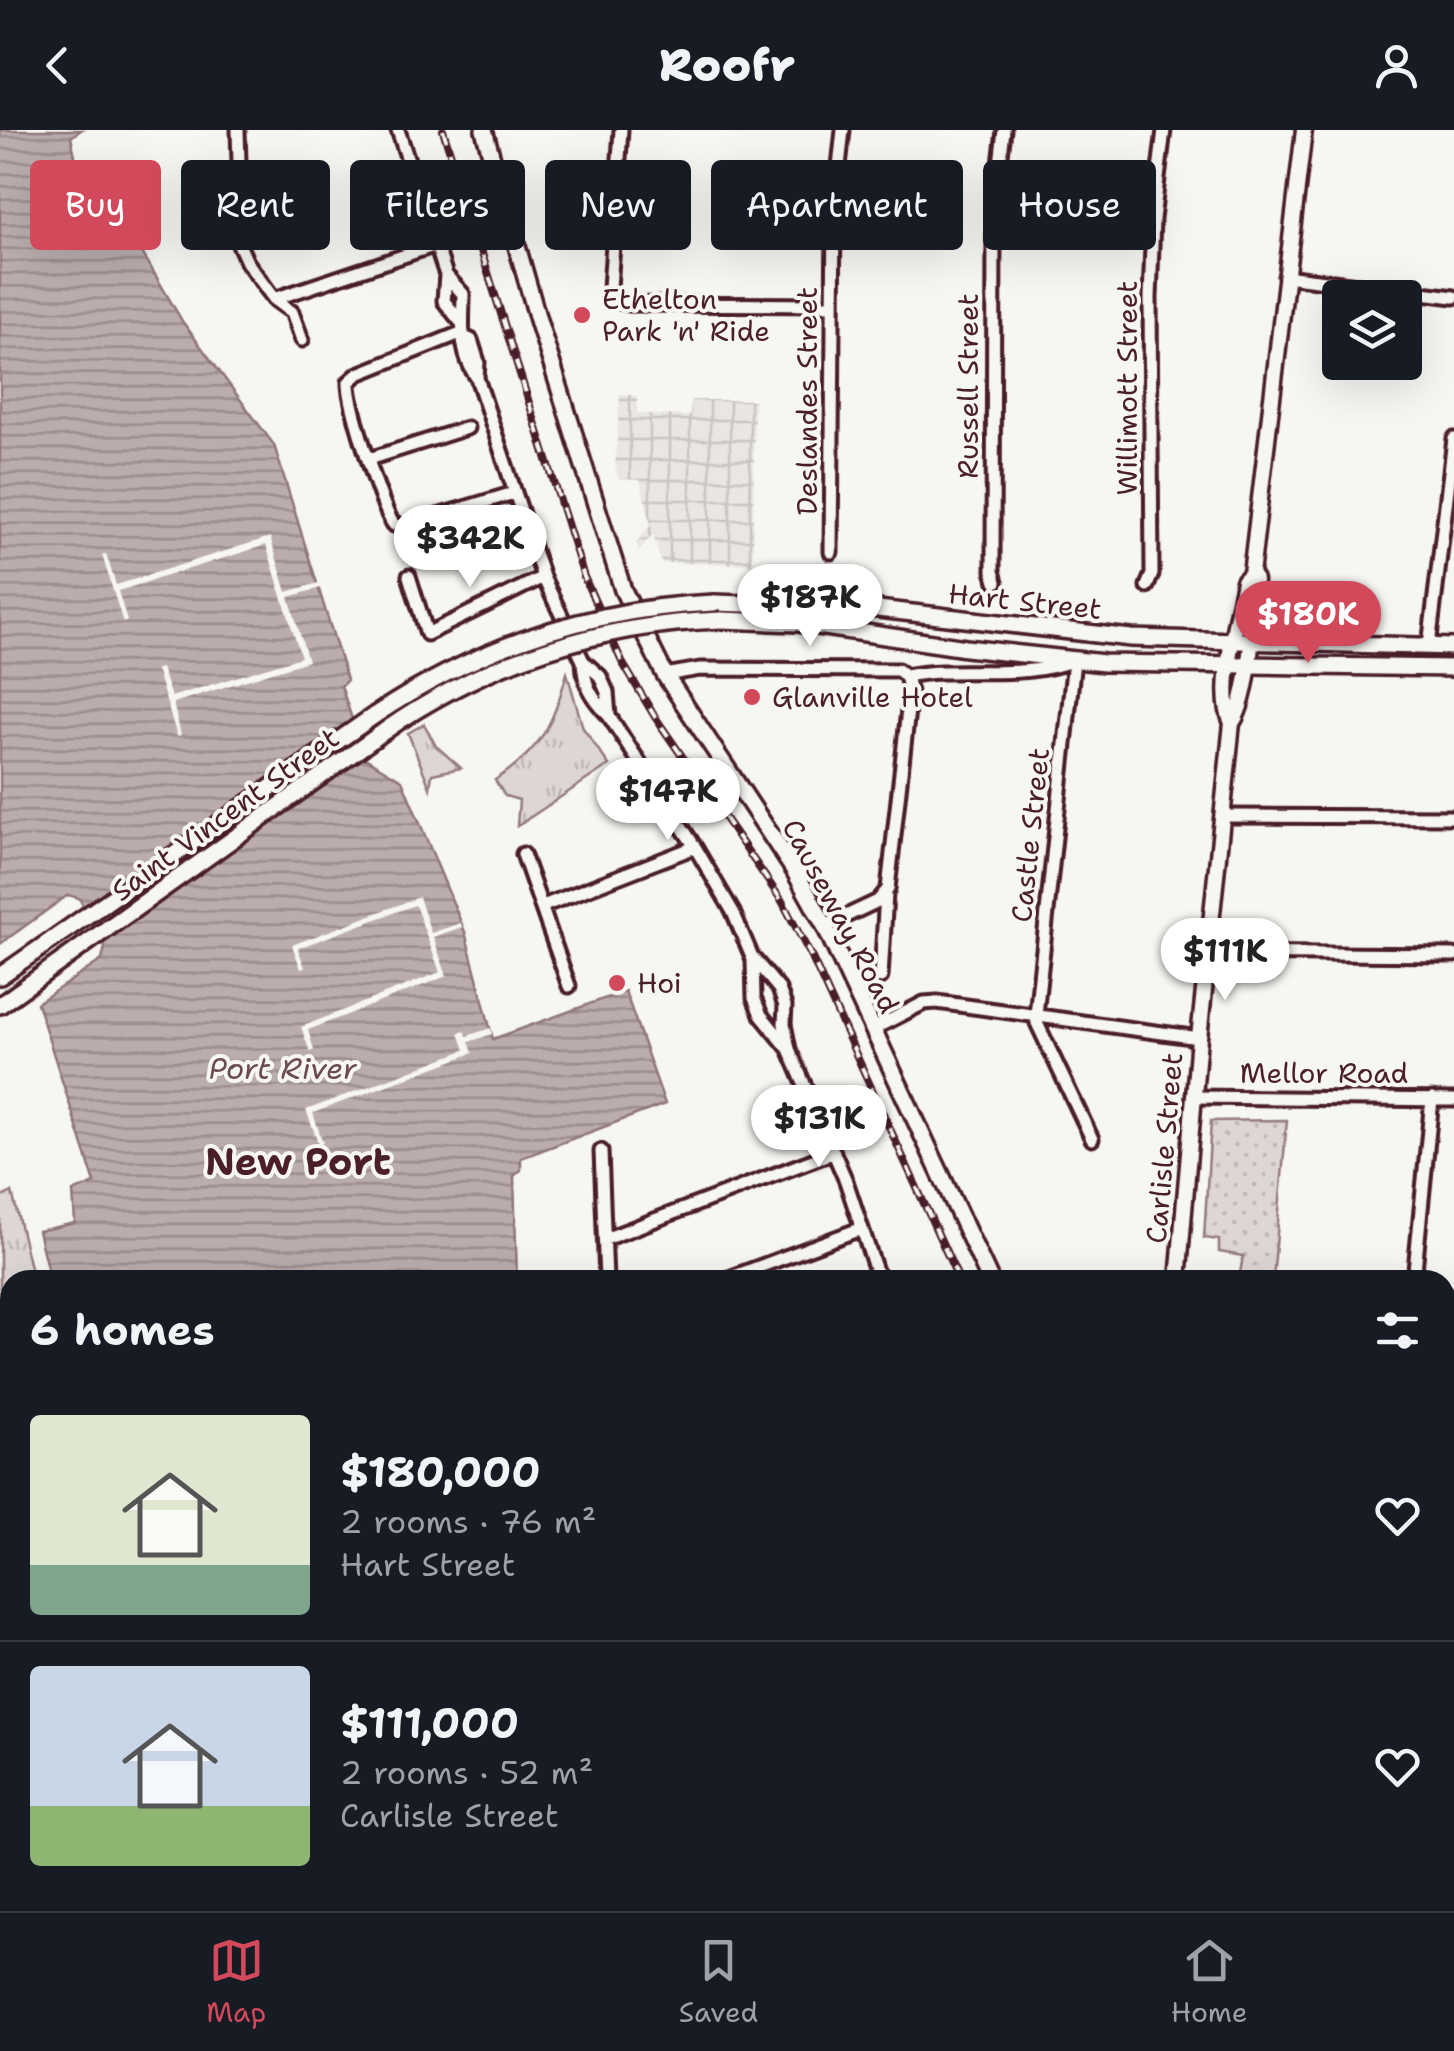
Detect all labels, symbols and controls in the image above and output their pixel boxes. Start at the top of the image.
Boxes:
text: Roofr [659,35,795,95]
icon: back [30,38,85,93]
icon: person [1369,38,1424,93]
chip: Buy [30,160,161,250]
chip: Rent [181,160,330,250]
chip: Filters [350,160,525,250]
chip: New [545,160,691,250]
chip: Apartment [711,160,963,250]
chip: House [983,160,1156,250]
place label: Ethelton Park 'n' Ride [602,280,770,350]
street label: Willimott Street [1108,280,1146,496]
map controls [1322,280,1422,380]
button: layers [1322,280,1422,380]
street label: Deslandes Street [788,287,826,515]
street label: Russell Street [949,293,987,479]
marker: Ethelton Park 'n' Ride [571,304,593,326]
pin: $342K [400,505,540,590]
text: $342K [416,516,524,559]
pin: $187K [740,564,880,649]
street label: Hart Street [947,574,1103,628]
text: $187K [759,575,861,618]
pin: $180K [1238,581,1378,666]
text: $180K [1257,592,1359,635]
place label: Glanville Hotel [772,678,973,716]
marker: Glanville Hotel [741,686,763,708]
street label: Saint Vincent Street [104,719,346,909]
street label: Castle Street [1002,746,1058,924]
pin: $147K [598,758,738,843]
text: $147K [618,769,718,812]
street label: Causeway Road [774,812,908,1020]
pin: $111K [1155,918,1295,1003]
text: $111K [1183,929,1267,972]
place label: Hoi [637,964,682,1002]
marker: Hoi [606,972,628,994]
water label: Port River [209,1048,358,1089]
street label: Carlisle Street [1137,1051,1191,1245]
street label: Mellor Road [1240,1054,1408,1092]
pin: $131K [749,1085,889,1170]
text: $131K [773,1096,865,1139]
district label: New Port [205,1136,391,1187]
text: 6 homes [30,1302,215,1358]
icon: filters [1370,1303,1425,1358]
text: $180,000 [340,1444,541,1500]
icon: home [110,1455,230,1575]
icon: heart [1370,1488,1425,1543]
text: 2 rooms · 76 m² [340,1500,596,1543]
text: Hart Street [340,1543,516,1586]
text: $111,000 [340,1695,519,1751]
icon: home [110,1706,230,1826]
icon: heart [1370,1739,1425,1794]
text: 2 rooms · 52 m² [340,1751,593,1794]
text: Carlisle Street [340,1794,559,1837]
tab: Map [206,1933,266,2031]
tab: Saved [679,1933,758,2031]
tab: Home [1171,1933,1248,2031]

